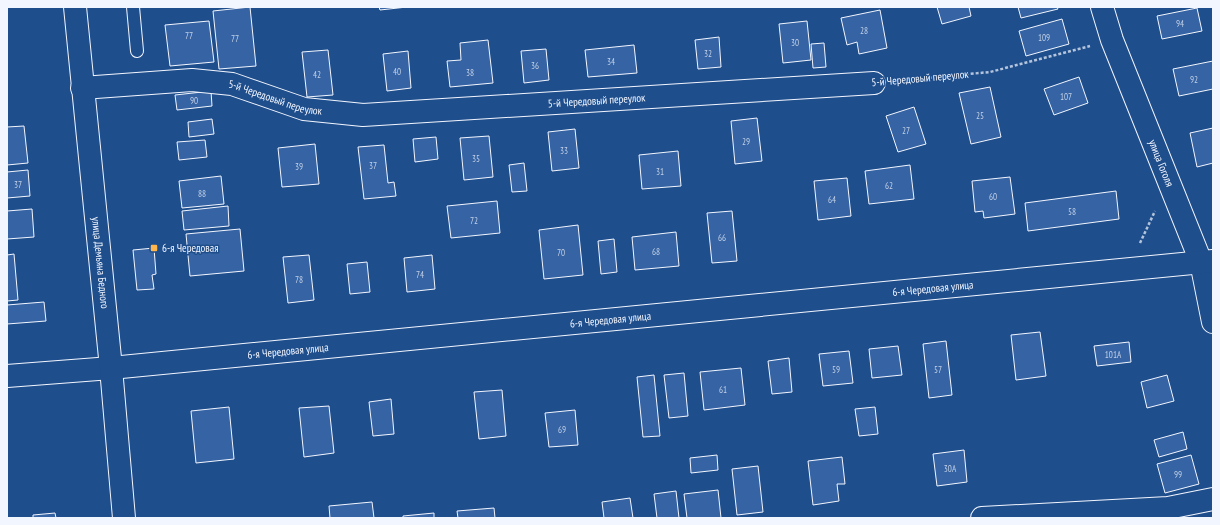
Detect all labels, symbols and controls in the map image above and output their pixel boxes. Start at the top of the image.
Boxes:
house number: 94 [1176,18,1184,29]
house number: 28 [860,25,868,36]
house number: 77 [185,30,193,41]
house number: 109 [1038,32,1050,43]
house number: 77 [231,33,239,44]
house number: 30 [791,37,799,48]
house number: 32 [704,48,712,59]
house number: 34 [607,56,615,67]
house number: 36 [531,60,539,71]
house number: 40 [393,66,401,77]
house number: 38 [466,67,474,78]
street label: 5-й Чередовый переулок [871,67,970,89]
house number: 42 [313,69,321,80]
house number: 92 [1190,74,1198,85]
street label: 5-й Чередовый переулок [228,77,323,118]
street label: 5-й Чередовый переулок [547,90,646,110]
house number: 107 [1060,91,1072,102]
house number: 90 [190,95,198,106]
house number: 25 [976,110,984,121]
house number: 27 [902,125,910,136]
house number: 29 [742,136,750,147]
street label: улица Гоголя [1146,138,1177,188]
house number: 33 [560,145,568,156]
house number: 35 [472,153,480,164]
house number: 37 [369,160,377,171]
house number: 39 [295,161,303,172]
house number: 31 [656,166,664,177]
house number: 37 [14,179,22,190]
house number: 62 [885,180,893,191]
house number: 88 [198,188,206,199]
house number: 60 [989,191,997,202]
house number: 64 [828,194,836,205]
house number: 58 [1068,206,1076,217]
house number: 72 [470,215,478,226]
street label: улица Демьяна Бедного [89,216,112,310]
house number: 66 [718,232,726,243]
place label: 6-я Чередовая [162,241,218,255]
marker: 6-я Чередовая [149,243,159,253]
house number: 68 [652,246,660,257]
house number: 70 [557,247,565,258]
house number: 74 [416,269,424,280]
house number: 78 [295,274,303,285]
street label: 6-я Чередовая улица [892,277,974,299]
street label: 6-я Чередовая улица [569,309,652,330]
street label: 6-я Чередовая улица [247,340,329,362]
house number: 101А [1105,349,1122,360]
house number: 59 [832,364,840,375]
house number: 57 [934,364,942,375]
house number: 61 [719,384,727,395]
house number: 69 [558,424,566,435]
house number: 30А [944,463,957,474]
house number: 99 [1174,469,1182,480]

